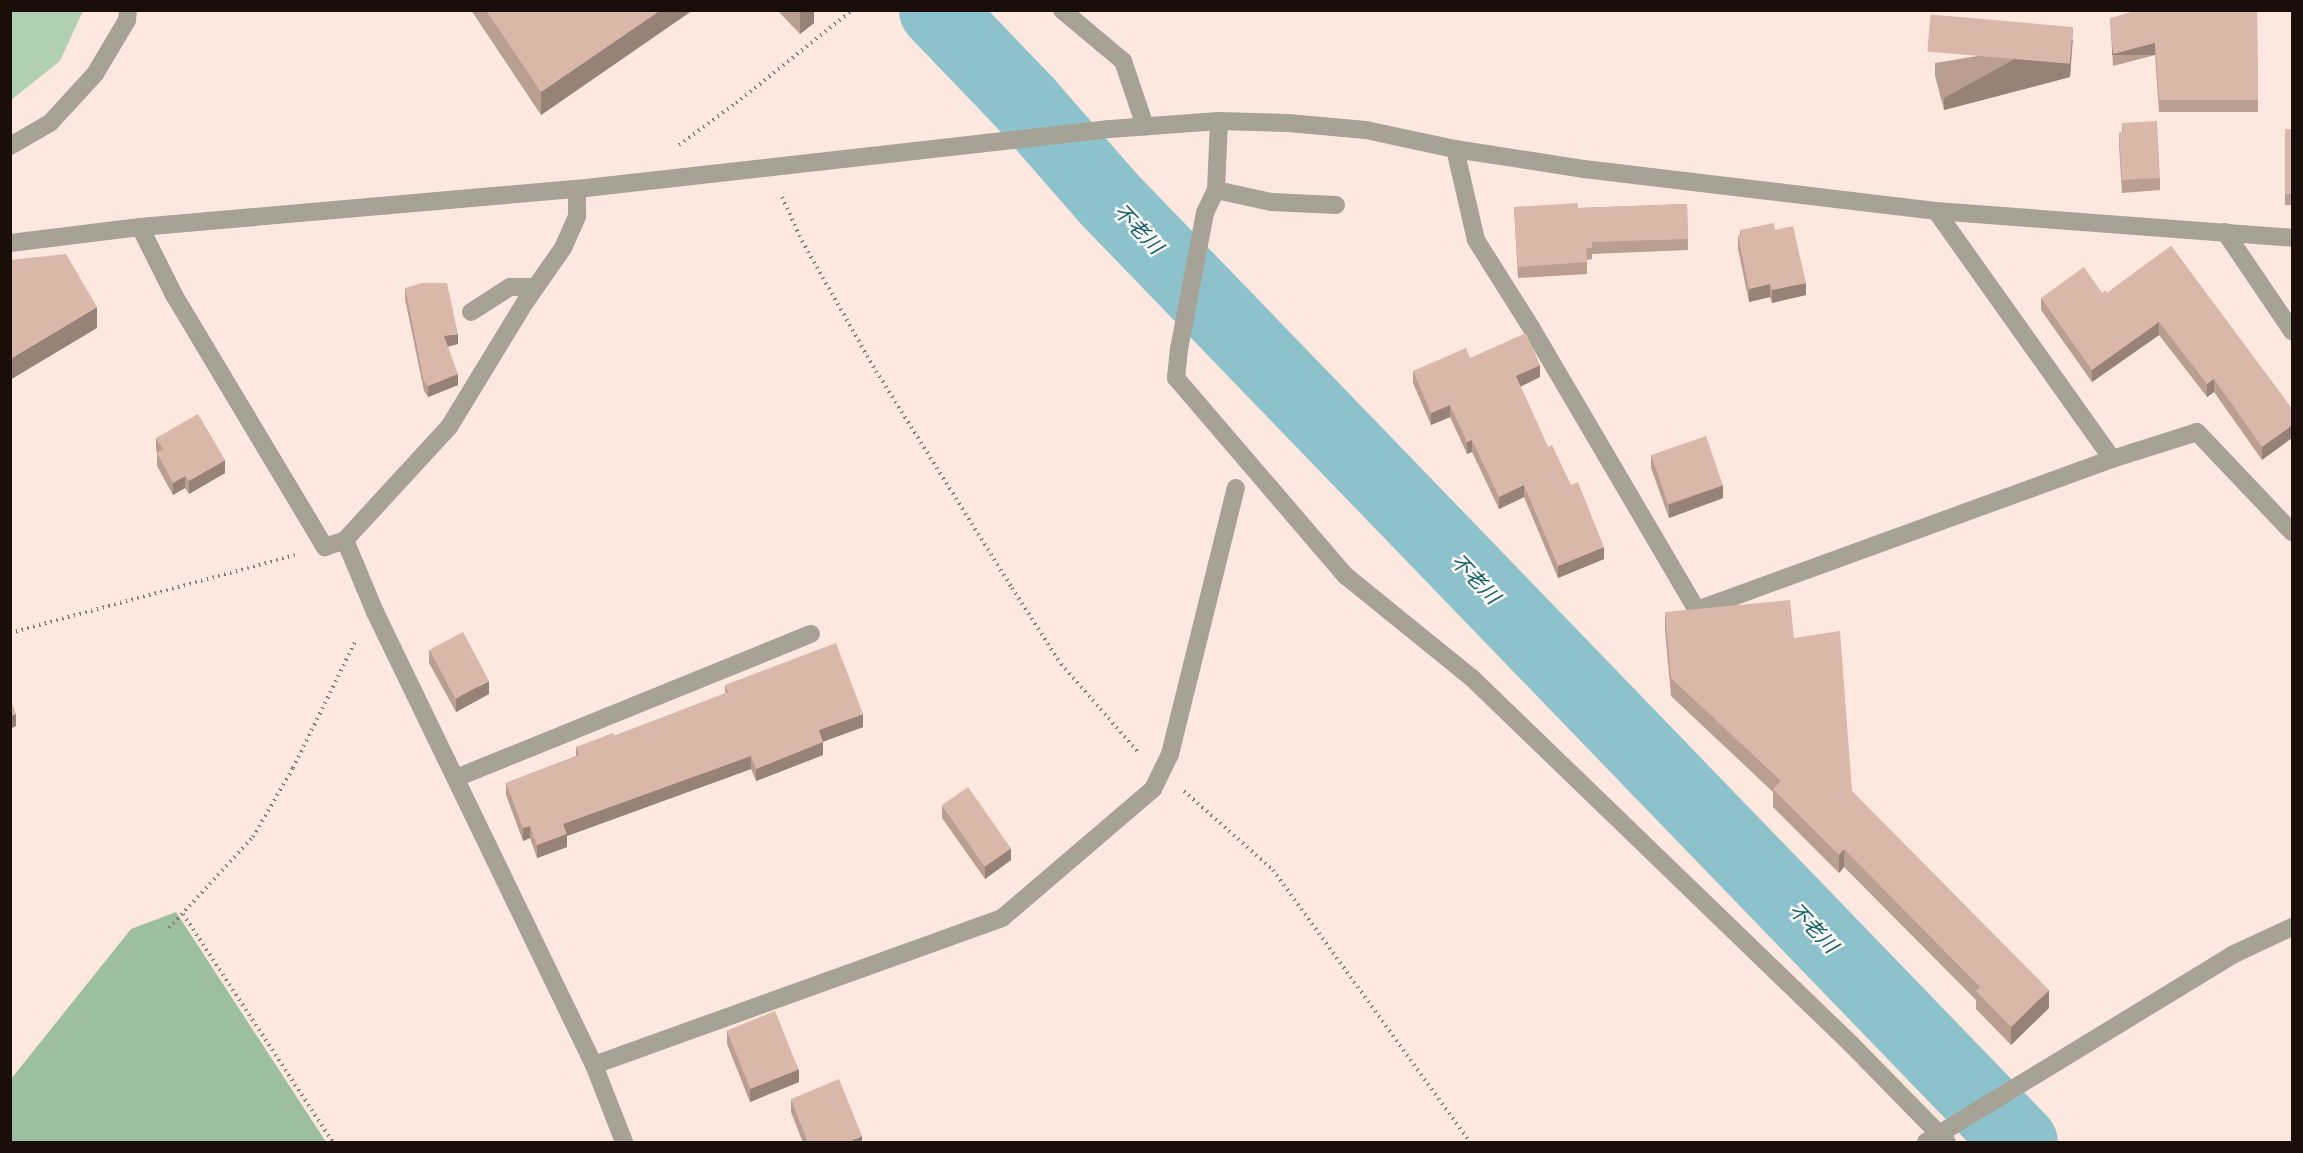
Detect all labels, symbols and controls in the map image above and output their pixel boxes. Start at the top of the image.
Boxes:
water label: 不老川 [1109,199,1167,259]
water label: 不老川 [1446,549,1504,609]
water label: 不老川 [1784,898,1842,958]

